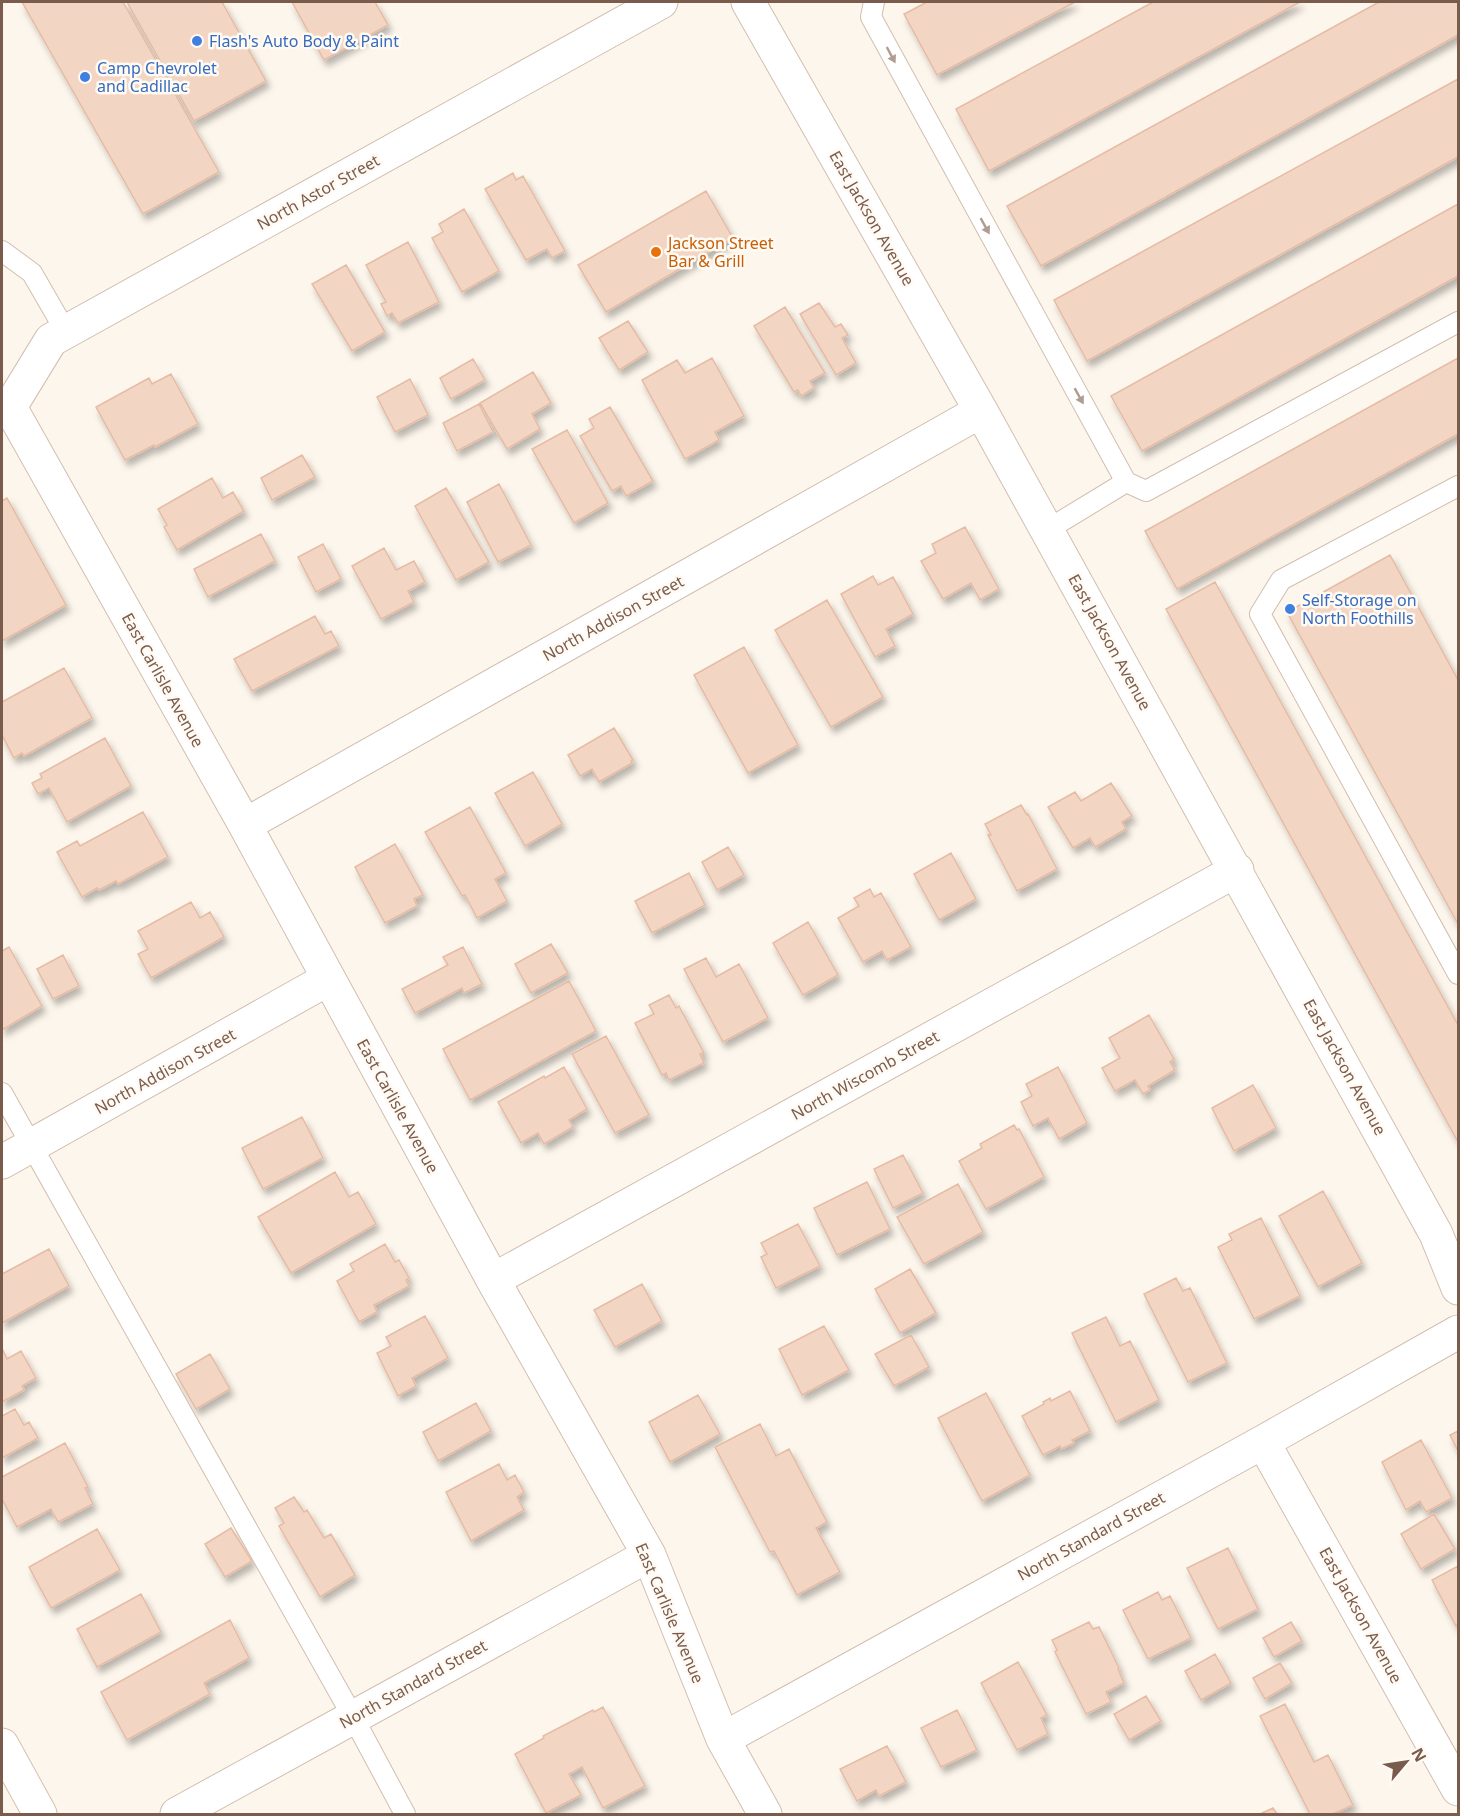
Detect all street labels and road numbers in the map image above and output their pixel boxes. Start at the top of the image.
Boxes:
street label: East Jackson Avenue [824,146,920,290]
street label: North Astor Street [253,149,383,235]
street label: North Addison Street [538,570,688,666]
street label: East Jackson Avenue [1063,570,1157,714]
street label: East Carlisle Avenue [117,609,209,751]
street label: East Jackson Avenue [1298,995,1392,1139]
street label: North Addison Street [90,1023,240,1119]
street label: North Wiscomb Street [787,1025,943,1125]
street label: East Carlisle Avenue [352,1035,444,1177]
street label: North Standard Street [1013,1486,1169,1586]
street label: East Carlisle Avenue [630,1539,710,1687]
street label: East Jackson Avenue [1314,1543,1408,1687]
street label: North Standard Street [335,1634,491,1734]

